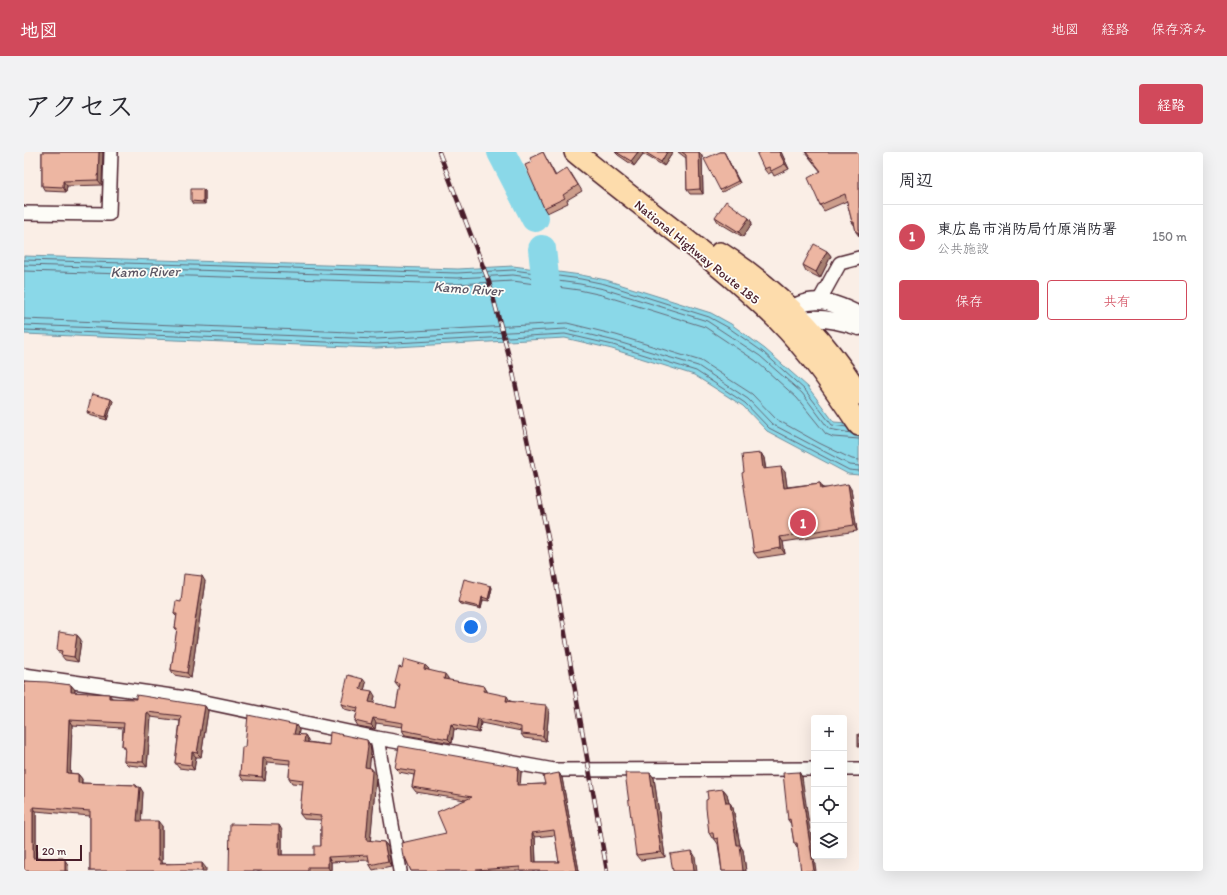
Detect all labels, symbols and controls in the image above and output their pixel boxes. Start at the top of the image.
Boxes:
text: 地図 [20,19,58,42]
text: 地図 [1051,21,1079,38]
text: 経路 [1101,21,1129,38]
text: 保存済み [1151,21,1207,38]
button: 経路 [1139,84,1203,124]
text: アクセス [24,89,134,123]
text: 周辺 [899,170,933,190]
street label: National Highway Route 185 [631,197,763,307]
text: 東広島市消防局竹原消防署 [937,220,1117,238]
text: 1 [909,229,915,244]
text: 150 m [1152,229,1187,244]
text: 公共施設 [937,241,989,256]
water label: Kamo River [110,263,181,281]
water label: Kamo River [433,278,505,300]
button: 保存 [899,280,1039,320]
button: 共有 [1047,280,1187,320]
pin: 1 [790,508,816,538]
your location [461,617,481,637]
map controls [811,715,847,859]
button: + [811,715,847,751]
button: − [811,751,847,787]
button: locate [811,787,847,823]
button: layers [811,823,847,859]
scale bar [36,843,82,862]
text: 20 m [42,845,66,858]

